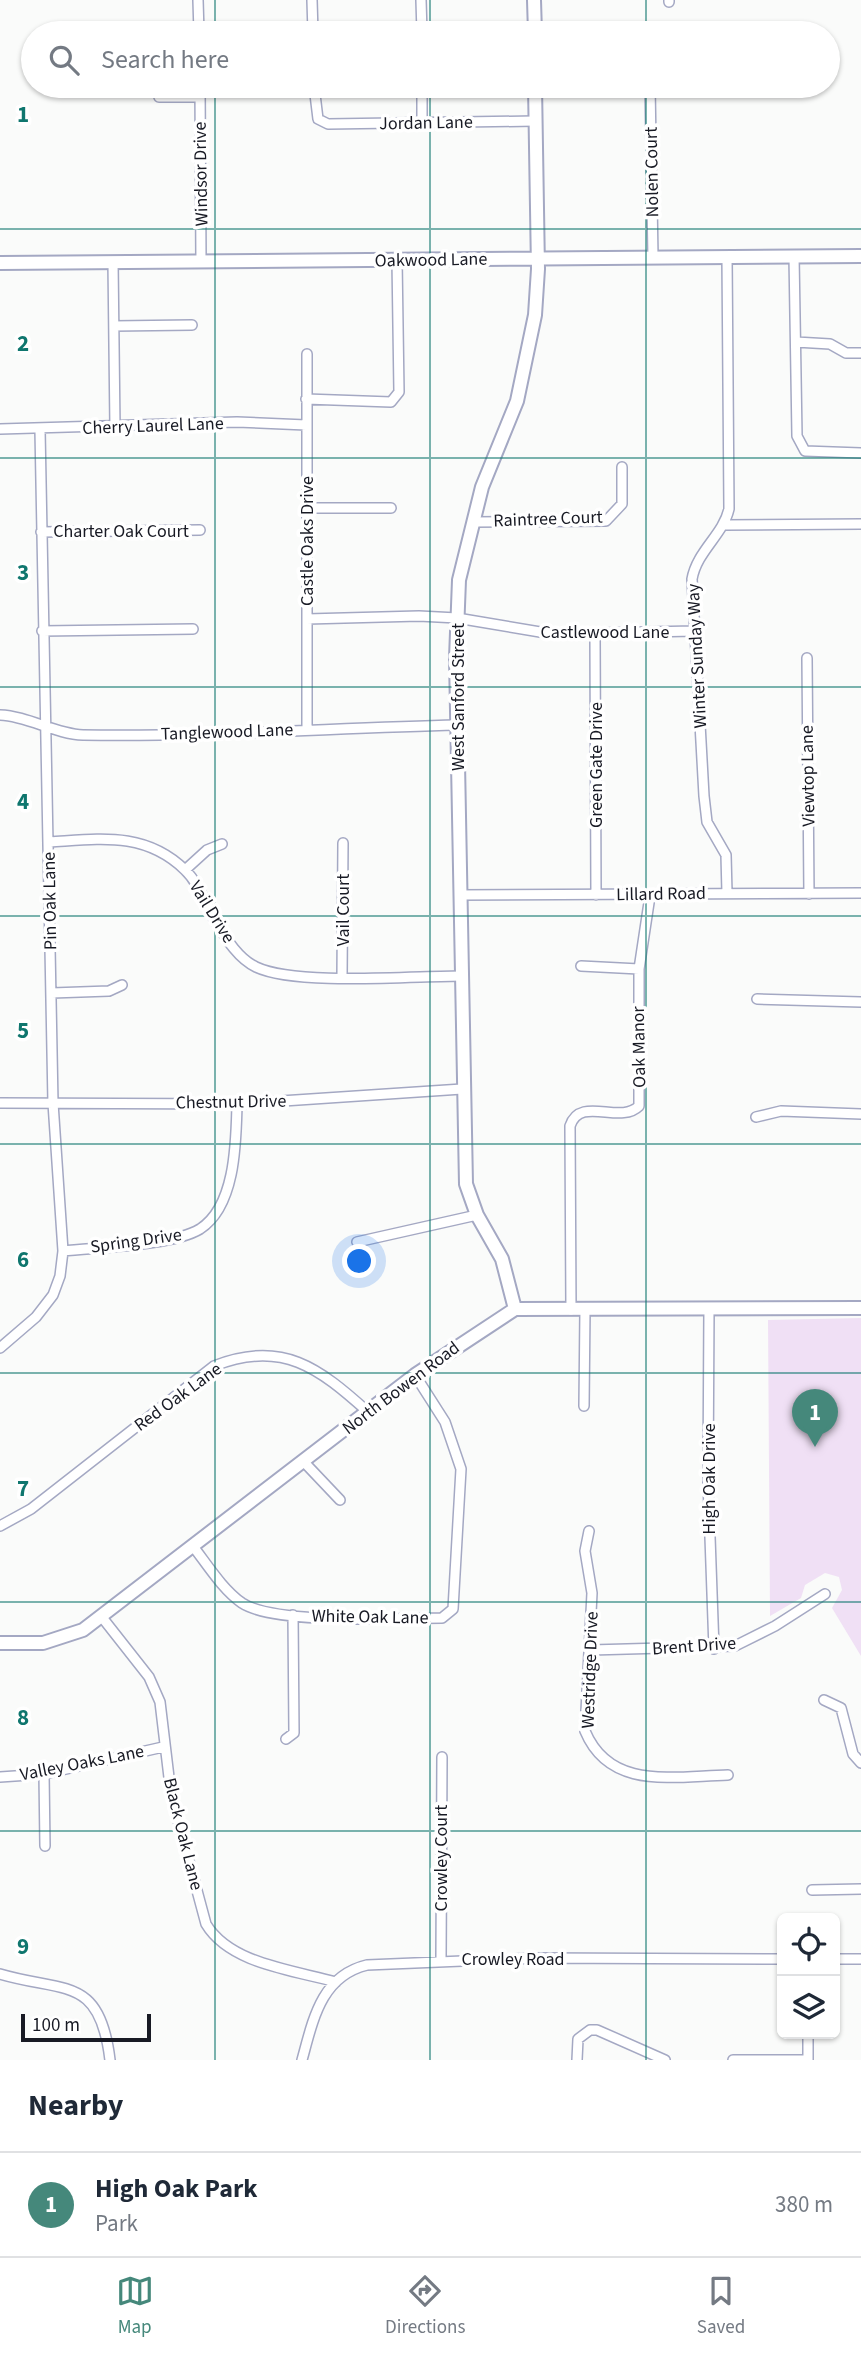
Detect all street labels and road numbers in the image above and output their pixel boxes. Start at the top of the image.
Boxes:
street label: Jordan Lane [379,110,473,136]
street label: Windsor Drive [188,121,214,226]
street label: Nolen Court [639,127,665,217]
street label: Oakwood Lane [375,247,488,273]
street label: Cherry Laurel Lane [82,411,224,441]
street label: Castle Oaks Drive [295,476,320,606]
street label: Raintree Court [493,505,603,533]
street label: Charter Oak Court [53,519,189,544]
street label: Winter Sunday Way [681,583,713,729]
street label: Castlewood Lane [541,620,669,645]
street label: West Sanford Street [446,623,471,771]
street label: Green Gate Drive [584,702,609,828]
street label: Tanglewood Lane [160,717,294,747]
street label: Viewtop Lane [795,725,821,827]
street label: Pin Oak Lane [37,852,63,950]
street label: Vail Court [331,874,356,946]
street label: Vail Drive [183,876,241,948]
street label: Lillard Road [616,881,706,907]
street label: Oak Manor [626,1005,652,1088]
street label: Chestnut Drive [175,1089,287,1115]
street label: Spring Drive [89,1222,183,1260]
street label: North Bowen Road [337,1336,465,1440]
street label: Red Oak Lane [129,1357,227,1437]
street label: High Oak Drive [697,1423,722,1535]
street label: White Oak Lane [311,1603,429,1631]
street label: Westridge Drive [575,1611,605,1729]
street label: Brent Drive [651,1631,737,1661]
street label: Valley Oaks Lane [18,1739,146,1787]
street label: Black Oak Lane [157,1775,209,1893]
street label: Crowley Court [429,1805,454,1911]
street label: Crowley Road [461,1947,565,1972]

